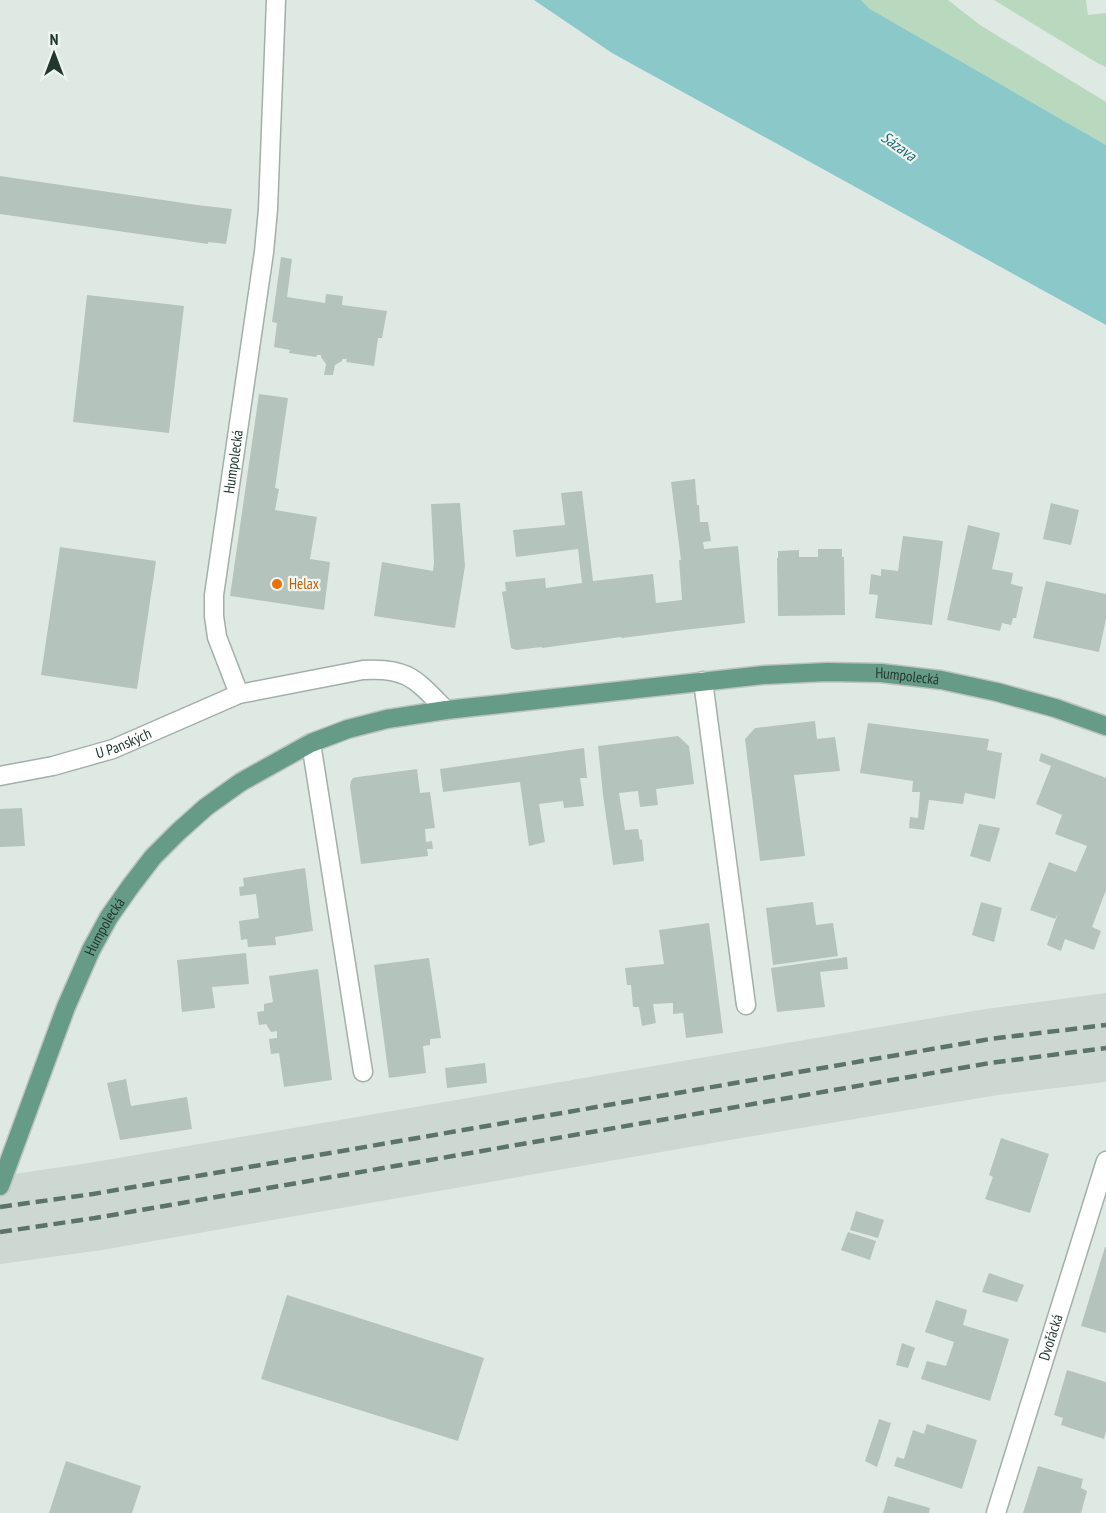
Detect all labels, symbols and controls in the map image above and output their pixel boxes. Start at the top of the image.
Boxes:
north arrow [24,24,84,84]
text: N [50,29,58,49]
water label: Sázava [878,127,922,166]
street label: Humpolecká [219,429,247,495]
place label: Helax [289,574,319,593]
marker: Helax [270,577,284,591]
street label: Humpolecká [875,663,940,689]
street label: U Panských [93,723,154,762]
street label: Humpolecká [80,894,129,958]
street label: Dvořácká [1034,1312,1067,1363]

